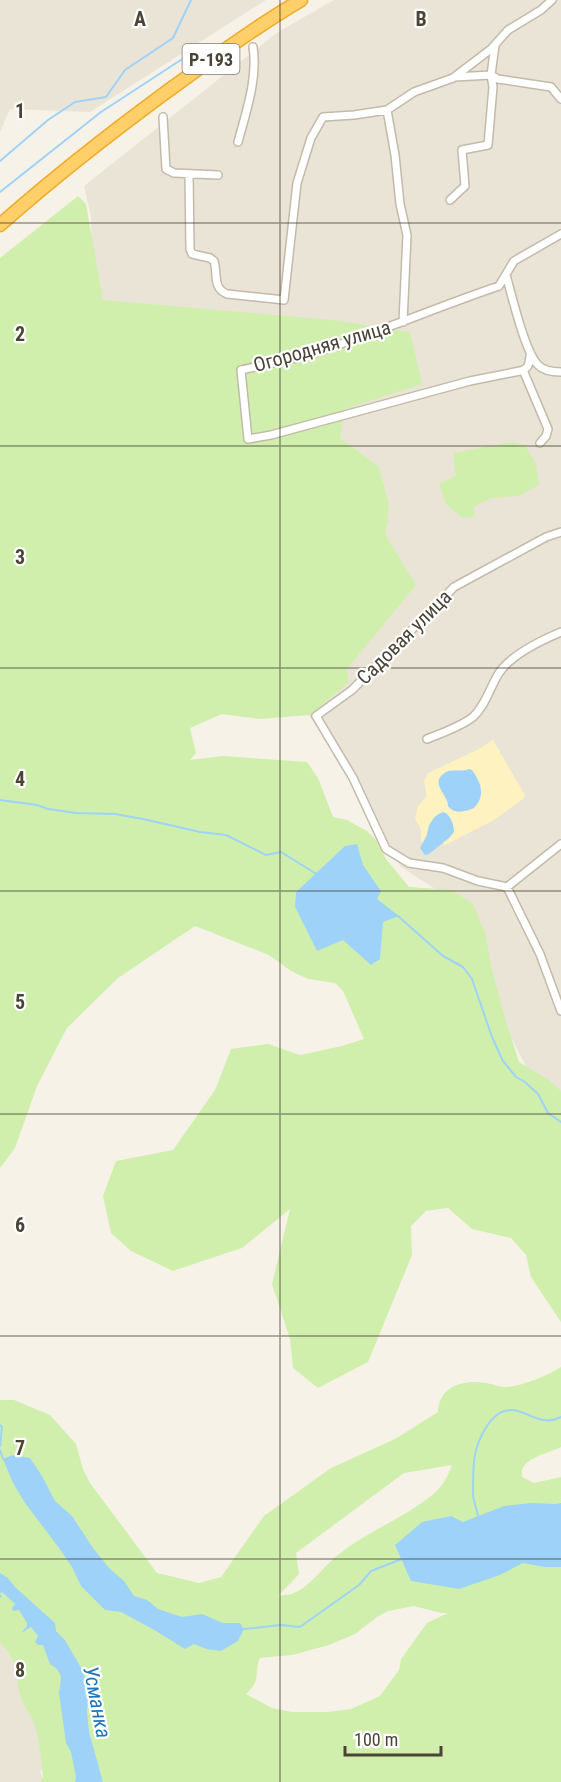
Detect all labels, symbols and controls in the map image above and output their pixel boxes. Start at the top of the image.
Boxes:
text: A [134,7,146,31]
text: B [415,7,427,31]
road number: Р-193 [182,44,240,74]
text: 1 [15,99,25,123]
street label: Огородняя улица [251,315,393,377]
text: 2 [15,322,25,346]
text: 3 [15,545,25,569]
street label: Садовая улица [352,585,456,689]
text: 4 [15,767,25,791]
text: 5 [15,990,25,1014]
text: 6 [15,1213,25,1237]
text: 7 [15,1436,25,1460]
text: 8 [15,1658,25,1682]
water label: Усманка [78,1664,116,1740]
scale bar [345,1719,441,1757]
text: 100 m [354,1729,398,1750]

